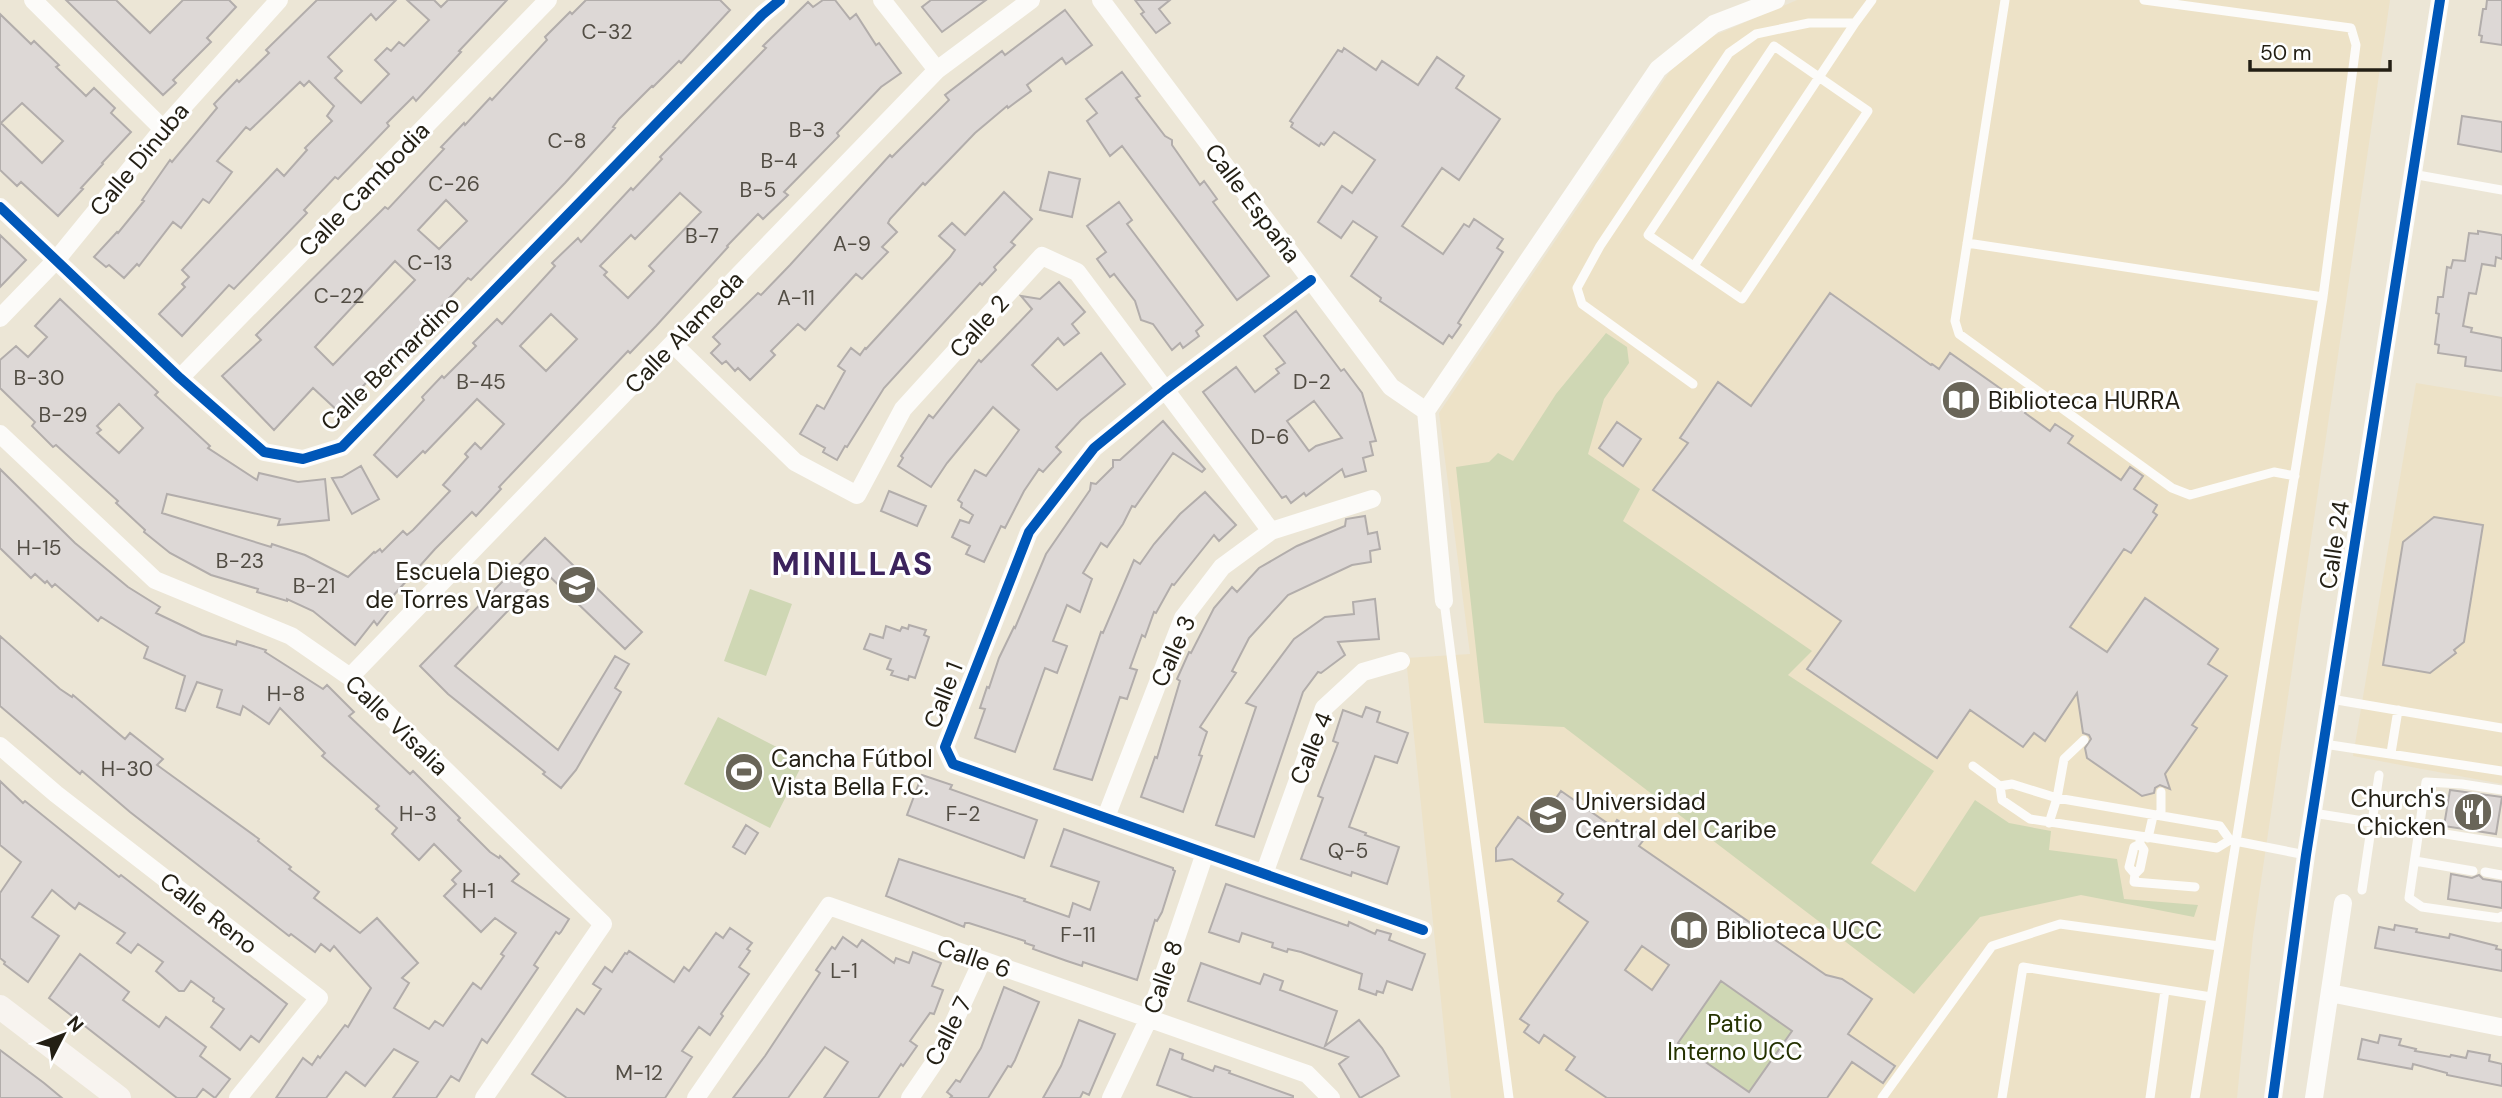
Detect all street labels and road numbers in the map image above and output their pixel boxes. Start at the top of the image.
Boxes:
street label: Calle Dinuba [82,96,196,222]
street label: Calle Cambodia [292,115,436,263]
street label: Calle España [1198,137,1308,269]
street label: Calle Alameda [618,264,750,400]
street label: Calle 2 [942,288,1016,364]
street label: Calle Bernardino [314,289,466,437]
street label: Calle 24 [2312,499,2356,591]
street label: Calle 3 [1144,610,1202,692]
street label: Calle 1 [916,657,970,733]
street label: Calle Visalia [339,668,455,782]
street label: Calle 4 [1282,707,1340,789]
street label: Calle Reno [154,865,264,961]
street label: Calle 6 [933,931,1015,985]
street label: Calle 8 [1136,936,1190,1018]
street label: Calle 7 [917,991,979,1071]

